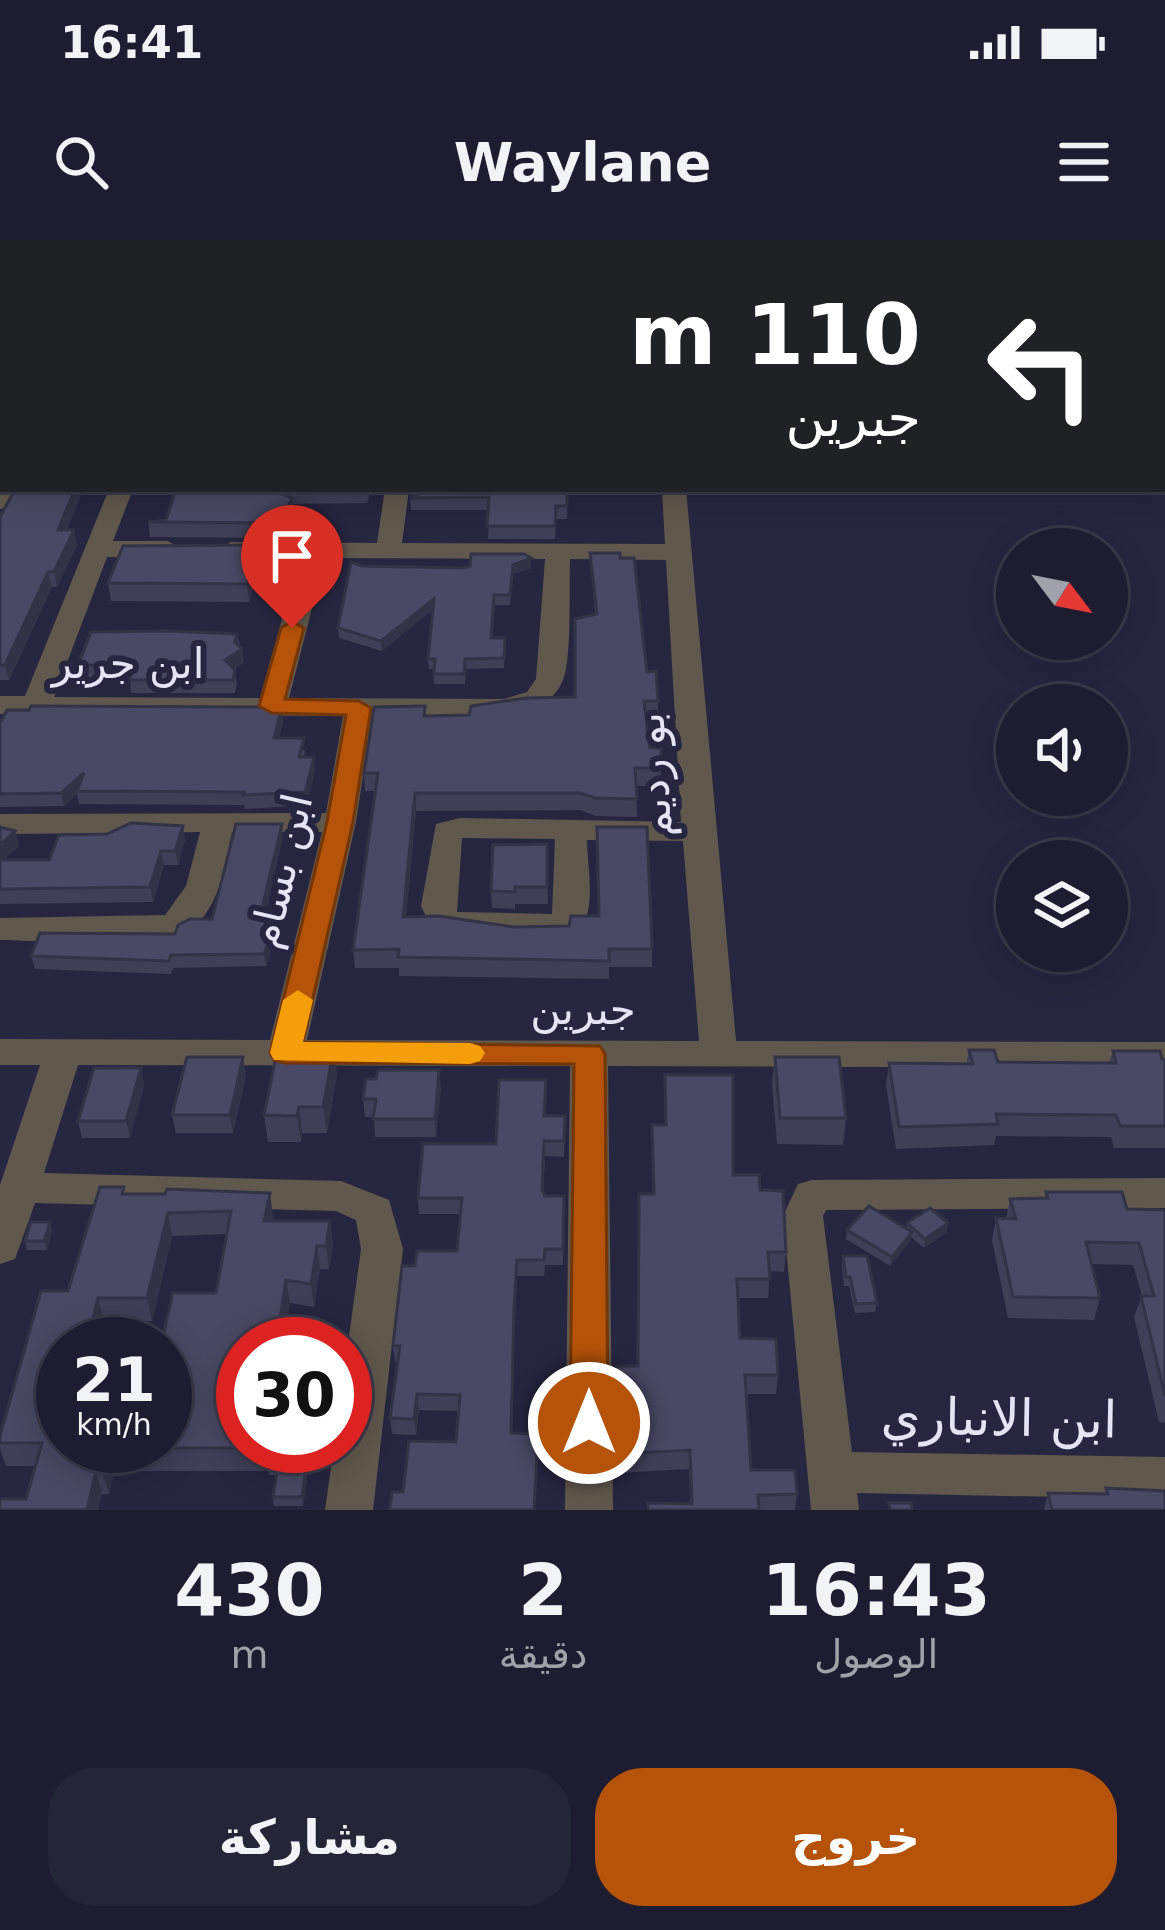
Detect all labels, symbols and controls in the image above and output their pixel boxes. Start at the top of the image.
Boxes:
text: 16:41 [60,16,203,69]
icon: search [48,129,114,195]
icon: menu [1051,129,1117,195]
text: Waylane [454,131,711,194]
text: 110 m [629,286,921,384]
icon: left [963,288,1119,444]
text: جبرين [785,386,921,449]
pin [241,505,343,628]
icon: arrive [259,523,325,589]
north arrow [996,528,1128,660]
map controls [996,528,1128,972]
street label: ابن جرير [50,639,204,688]
button: sound [996,684,1128,816]
street label: بو رديم [624,711,683,839]
street label: ابن بسام [240,789,322,953]
button: layers [996,840,1128,972]
street label: جبرين [530,985,636,1034]
speed limit sign: 30 [216,1317,372,1473]
text: 21 [72,1345,156,1415]
position arrow [526,1360,652,1486]
street label: ابن الانباري [880,1386,1118,1451]
text: km/h [76,1407,152,1442]
text: 430 [174,1548,325,1632]
text: 2 [518,1548,568,1632]
text: 16:43 [762,1548,991,1632]
text: m [230,1632,268,1677]
text: دقيقة [499,1632,587,1677]
text: الوصول [814,1632,938,1677]
button: مشاركة [48,1768,571,1906]
button: خروج [595,1768,1117,1906]

